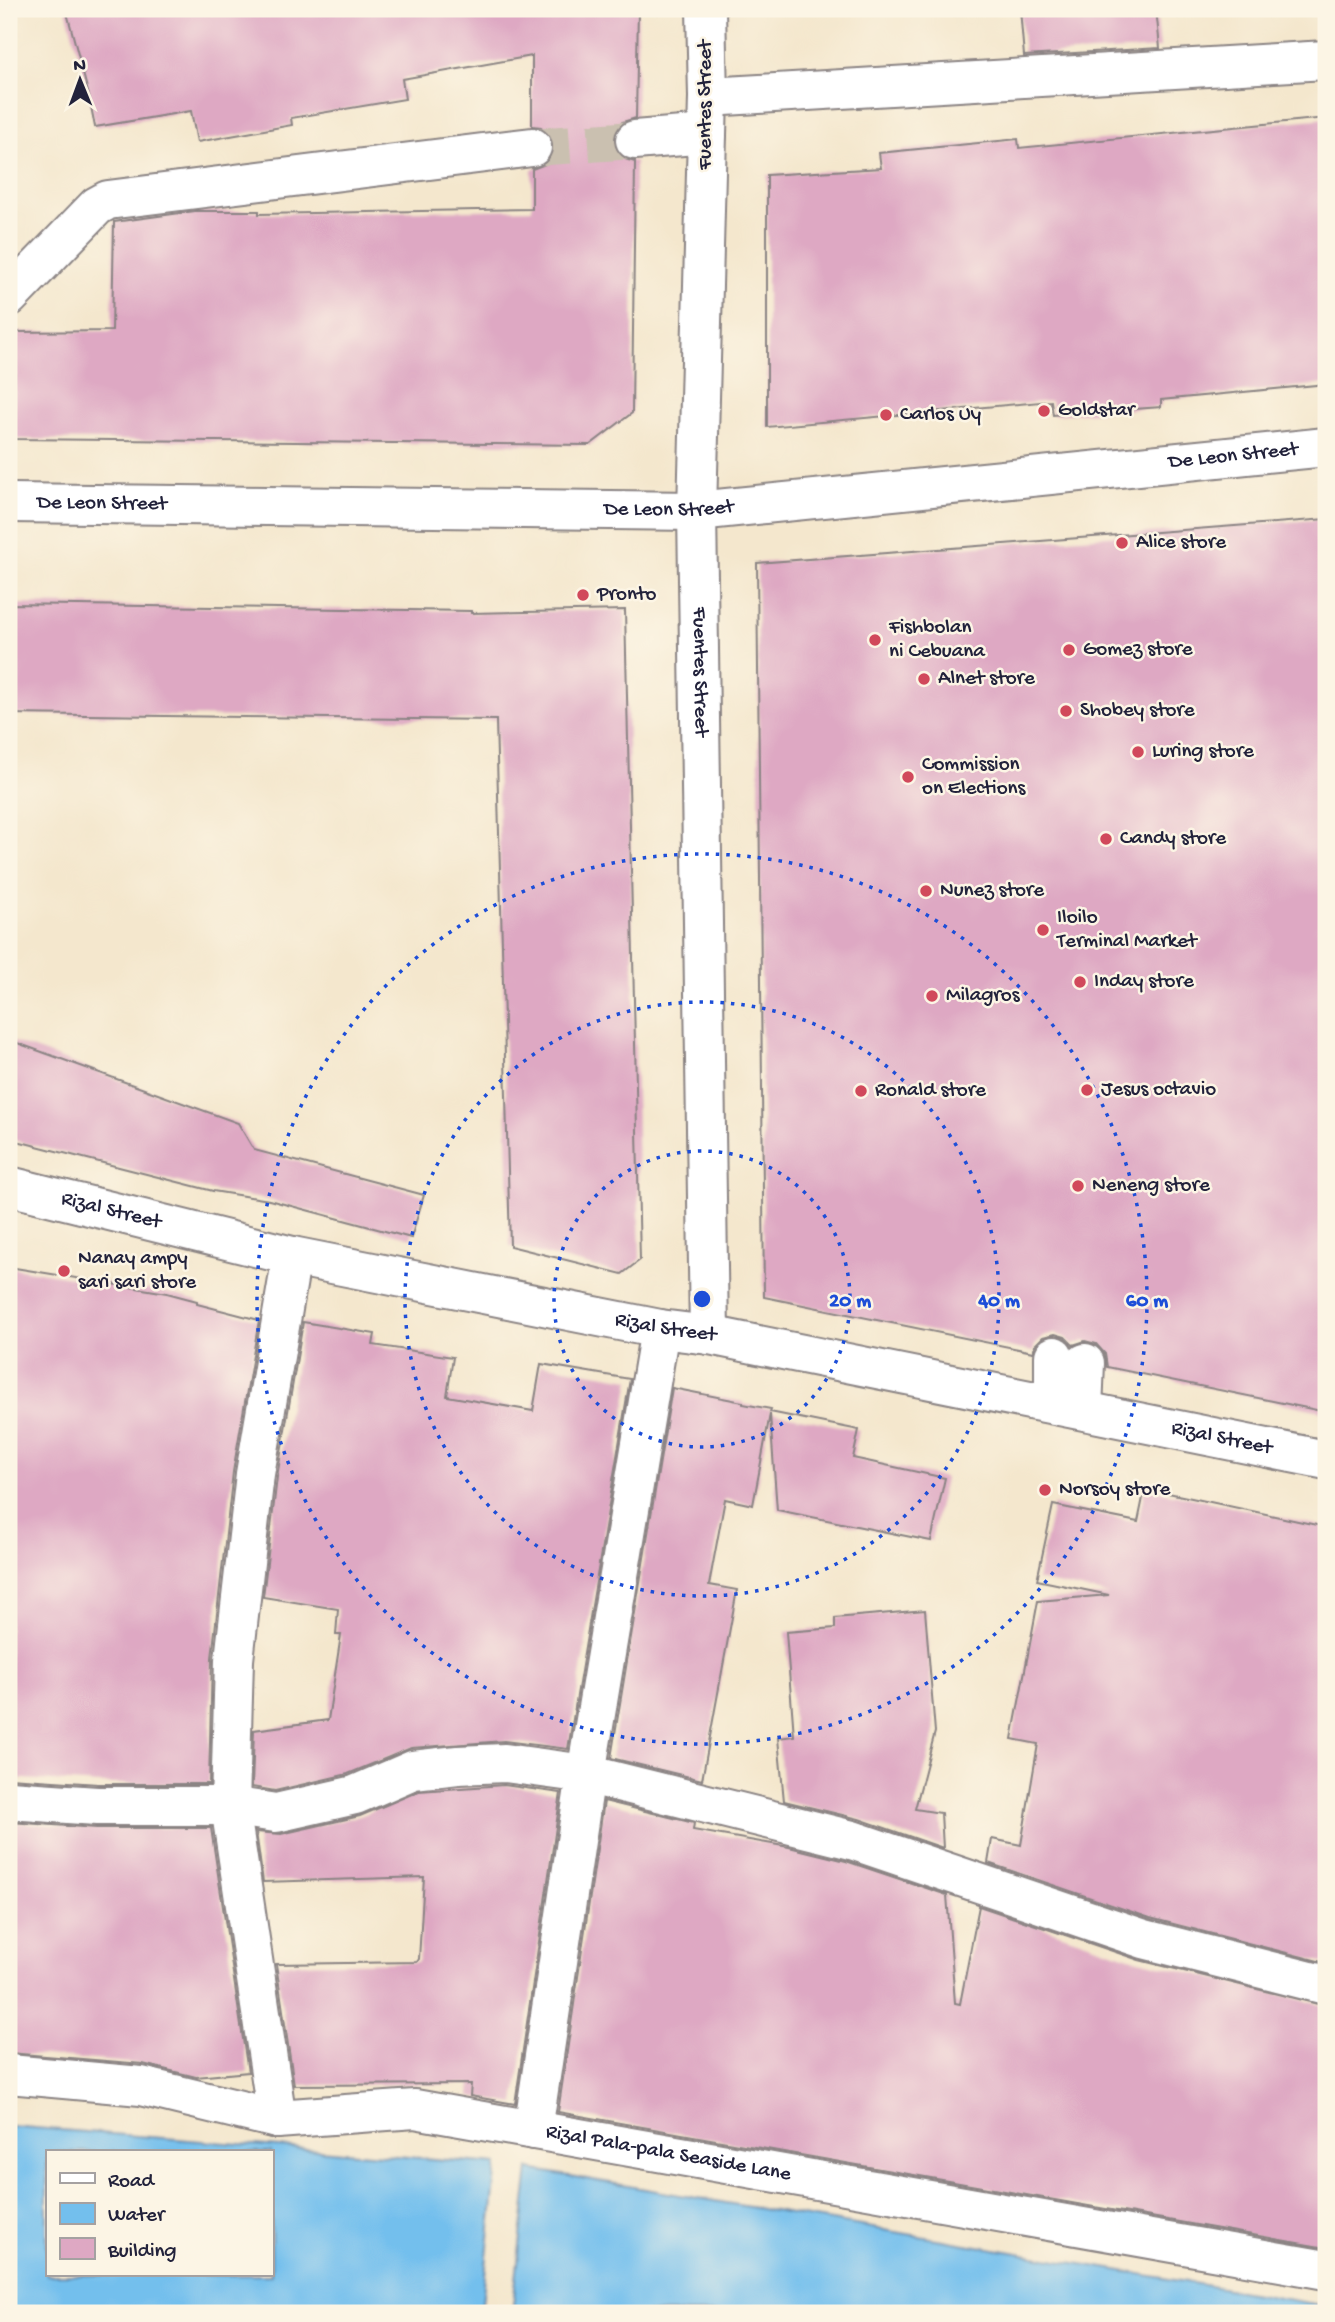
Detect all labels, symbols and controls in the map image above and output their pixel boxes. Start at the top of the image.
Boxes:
street label: Fuentes Street [694,38,719,171]
north arrow [46,46,116,116]
text: N [73,55,86,78]
place label: Goldstar [1058,399,1136,424]
place label: Carlos Uy [900,403,981,428]
marker: Goldstar [1036,403,1052,419]
marker: Carlos Uy [878,407,894,423]
street label: De Leon Street [1165,437,1302,476]
street label: De Leon Street [35,491,170,517]
street label: De Leon Street [602,495,737,524]
place label: Alice store [1136,531,1227,556]
marker: Alice store [1114,535,1130,551]
place label: Pronto [596,583,656,608]
marker: Pronto [575,587,591,603]
street label: Fuentes Street [686,606,713,739]
place label: Fishbolan ni Cebuana [888,616,986,665]
marker: Fishbolan ni Cebuana [867,632,883,648]
place label: Gomez store [1083,638,1194,663]
marker: Gomez store [1061,642,1077,658]
place label: Alnet store [938,667,1036,692]
marker: Alnet store [916,671,932,687]
place label: Shobey store [1080,699,1196,724]
marker: Shobey store [1058,703,1074,719]
place label: Luring store [1152,740,1255,765]
marker: Luring store [1130,744,1146,760]
place label: Commission on Elections [922,753,1027,802]
marker: Commission on Elections [900,769,916,785]
place label: Candy store [1120,827,1227,852]
marker: Candy store [1098,831,1114,847]
place label: Nunez store [940,879,1045,904]
marker: Nunez store [918,883,934,899]
place label: Iloilo Terminal Market [1056,906,1199,955]
marker: Iloilo Terminal Market [1035,922,1051,938]
place label: Inday store [1094,970,1195,995]
marker: Inday store [1072,974,1088,990]
place label: Milagros [946,984,1021,1009]
marker: Milagros [924,988,940,1004]
place label: Jesus octavio [1101,1078,1216,1103]
place label: Ronald store [875,1079,987,1104]
marker: Jesus octavio [1079,1082,1095,1098]
marker: Ronald store [853,1083,869,1099]
place label: Neneng store [1092,1174,1211,1199]
marker: Neneng store [1070,1178,1086,1194]
street label: Rizal Street [58,1187,166,1236]
place label: Nanay ampy sari sari store [78,1247,197,1296]
marker: Nanay ampy sari sari store [56,1263,72,1279]
centre of rings [690,1287,714,1311]
text: 20 m [829,1290,871,1315]
text: 40 m [977,1290,1020,1315]
text: 60 m [1126,1290,1168,1315]
street label: Rizal Street [613,1308,721,1349]
street label: Rizal Street [1169,1416,1276,1462]
place label: Norsoy store [1059,1478,1172,1503]
marker: Norsoy store [1037,1482,1053,1498]
street label: Rizal Pala-pala Seaside Lane [544,2120,794,2188]
legend [46,2150,273,2276]
text: Road [108,2170,156,2195]
text: Water [108,2204,166,2229]
text: Building [107,2240,177,2265]

